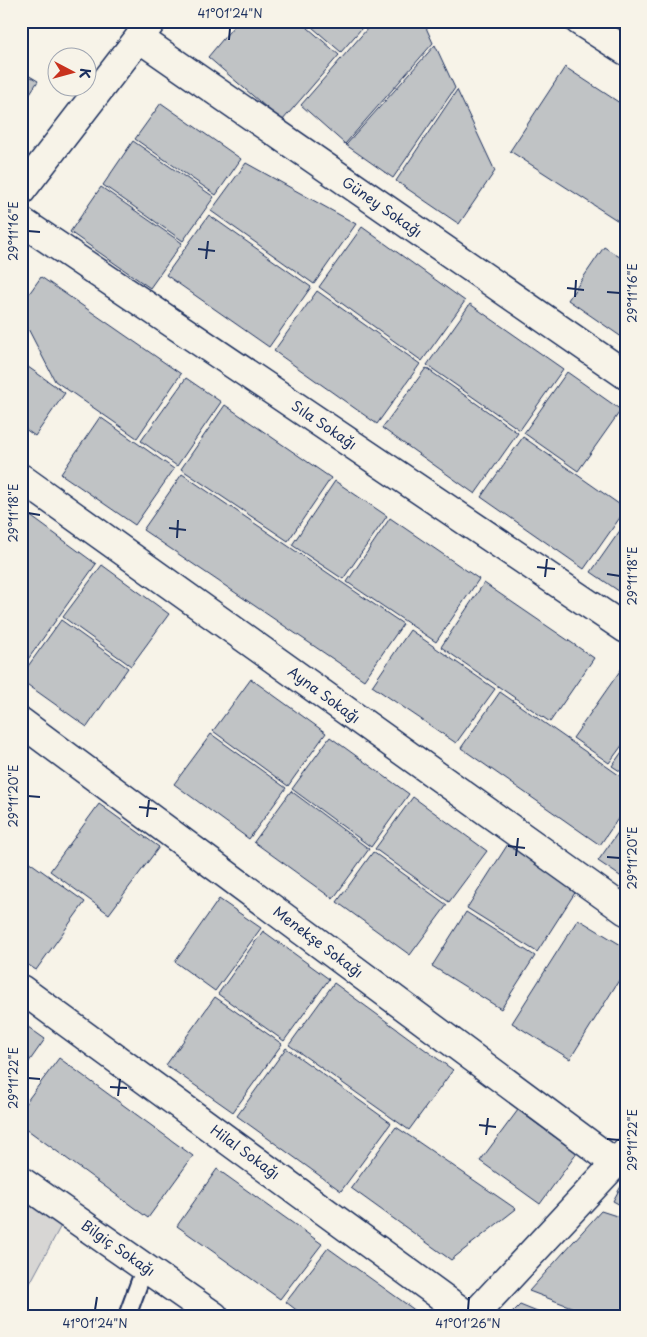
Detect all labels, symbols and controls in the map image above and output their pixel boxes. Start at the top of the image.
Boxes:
text: 41°01'24"N [197,4,263,22]
north arrow [48,48,98,98]
text: K [74,67,96,80]
street label: Güney Sokağı [338,171,427,242]
text: 29°11'16"E [4,201,22,261]
text: 29°11'16"E [623,263,641,323]
street label: Sıla Sokağı [287,395,361,454]
text: 29°11'18"E [4,483,22,543]
text: 29°11'18"E [623,546,641,606]
street label: Ayna Sokağı [284,661,365,728]
text: 29°11'20"E [4,764,22,828]
text: 29°11'20"E [623,826,641,890]
street label: Menekşe Sokağı [269,901,368,982]
text: 29°11'22"E [4,1047,22,1109]
text: 29°11'22"E [623,1109,641,1171]
street label: Hilal Sokağı [206,1119,284,1184]
street label: Bilgiç Sokağı [77,1214,160,1281]
text: 41°01'24"N [62,1314,128,1332]
text: 41°01'26"N [435,1314,501,1332]

